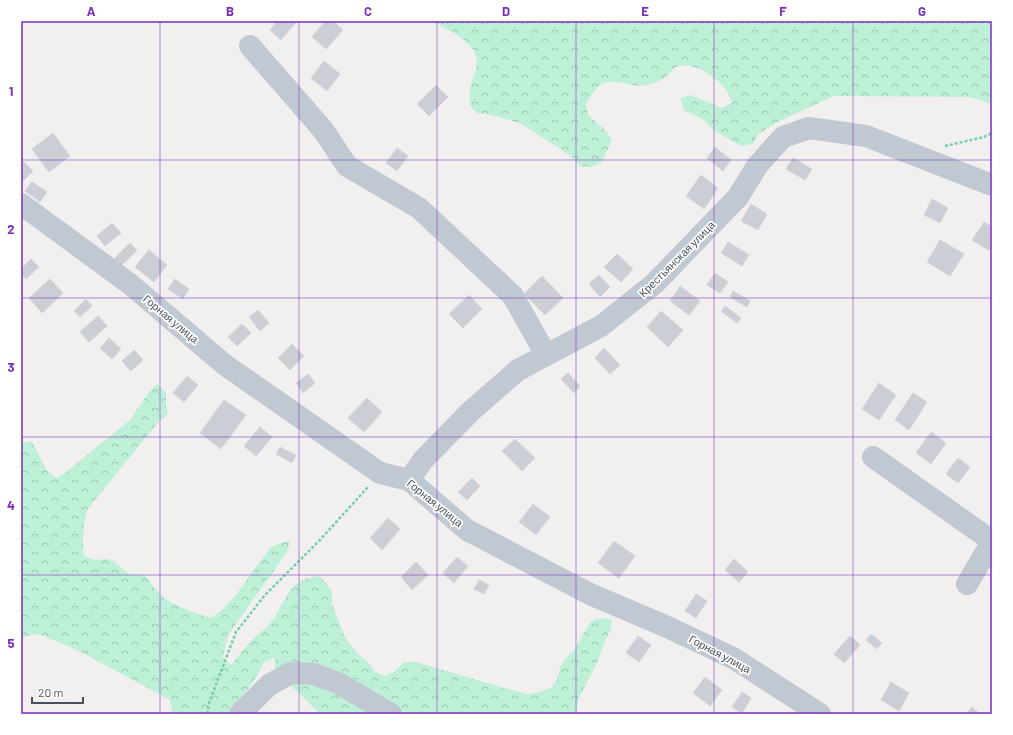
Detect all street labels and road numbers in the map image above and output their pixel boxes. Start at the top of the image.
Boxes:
street label: Крестьянская улица [636,217,718,299]
street label: Горная улица [141,292,202,346]
street label: Горная улица [405,476,467,530]
street label: Горная улица [687,632,754,676]

